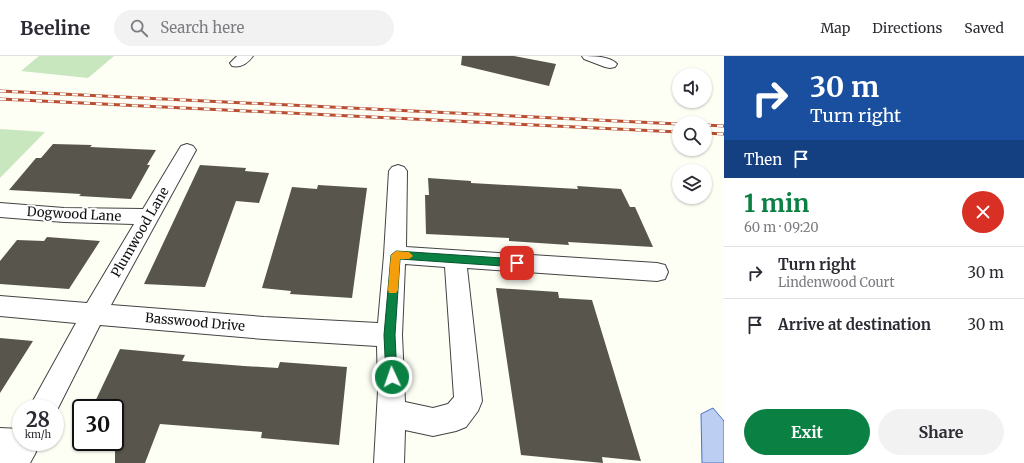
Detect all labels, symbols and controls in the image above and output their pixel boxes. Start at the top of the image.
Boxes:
search box [114,10,394,46]
text: Beeline [20,16,90,40]
icon: search [128,17,150,39]
text: Search here [160,18,244,37]
text: Map [820,19,850,37]
text: Directions [872,19,942,37]
text: Saved [964,19,1004,37]
map controls [672,68,712,204]
button: sound [672,68,712,108]
text: 30 m [810,69,879,105]
icon: right [744,72,796,124]
text: Turn right [810,104,901,127]
button: search [672,116,712,156]
icon: arrive [790,148,812,170]
text: Then [744,150,782,169]
button: layers [672,164,712,204]
street label: Plumwood Lane [107,184,173,280]
text: 1 min [744,188,809,219]
button: close [962,191,1004,233]
street label: Dogwood Lane [26,203,122,225]
text: 60 m · 09:20 [744,219,819,236]
pin [500,246,534,280]
icon: arrive [506,252,528,274]
text: Turn right [778,255,856,274]
icon: right [744,262,766,284]
text: 30 m [967,263,1004,282]
text: Lindenwood Court [778,274,894,291]
street label: Basswood Drive [144,309,246,335]
icon: arrive [744,314,766,336]
text: Arrive at destination [778,315,931,334]
text: 30 m [967,315,1004,334]
position arrow [371,356,413,398]
speed limit sign: 30 [72,399,124,451]
text: 28 [26,407,50,432]
button: Exit [744,409,870,455]
button: Share [878,409,1004,455]
text: km/h [25,428,51,441]

